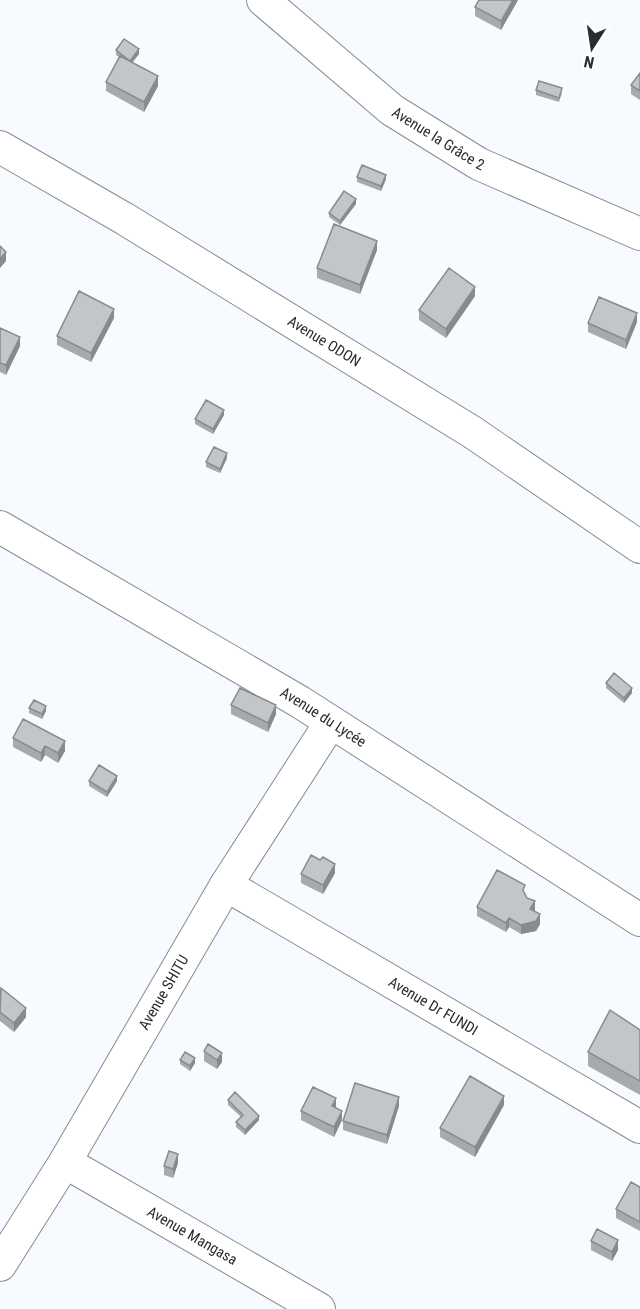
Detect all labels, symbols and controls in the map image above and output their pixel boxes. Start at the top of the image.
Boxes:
north arrow [562,18,622,78]
text: N [582,52,596,72]
street label: Avenue la Grâce 2 [389,103,487,174]
street label: Avenue ODON [284,312,364,371]
street label: Avenue du Lycée [277,683,369,751]
street label: Avenue SHITU [135,952,192,1033]
street label: Avenue Dr FUNDI [385,973,481,1039]
street label: Avenue Mangasa [144,1203,240,1269]

